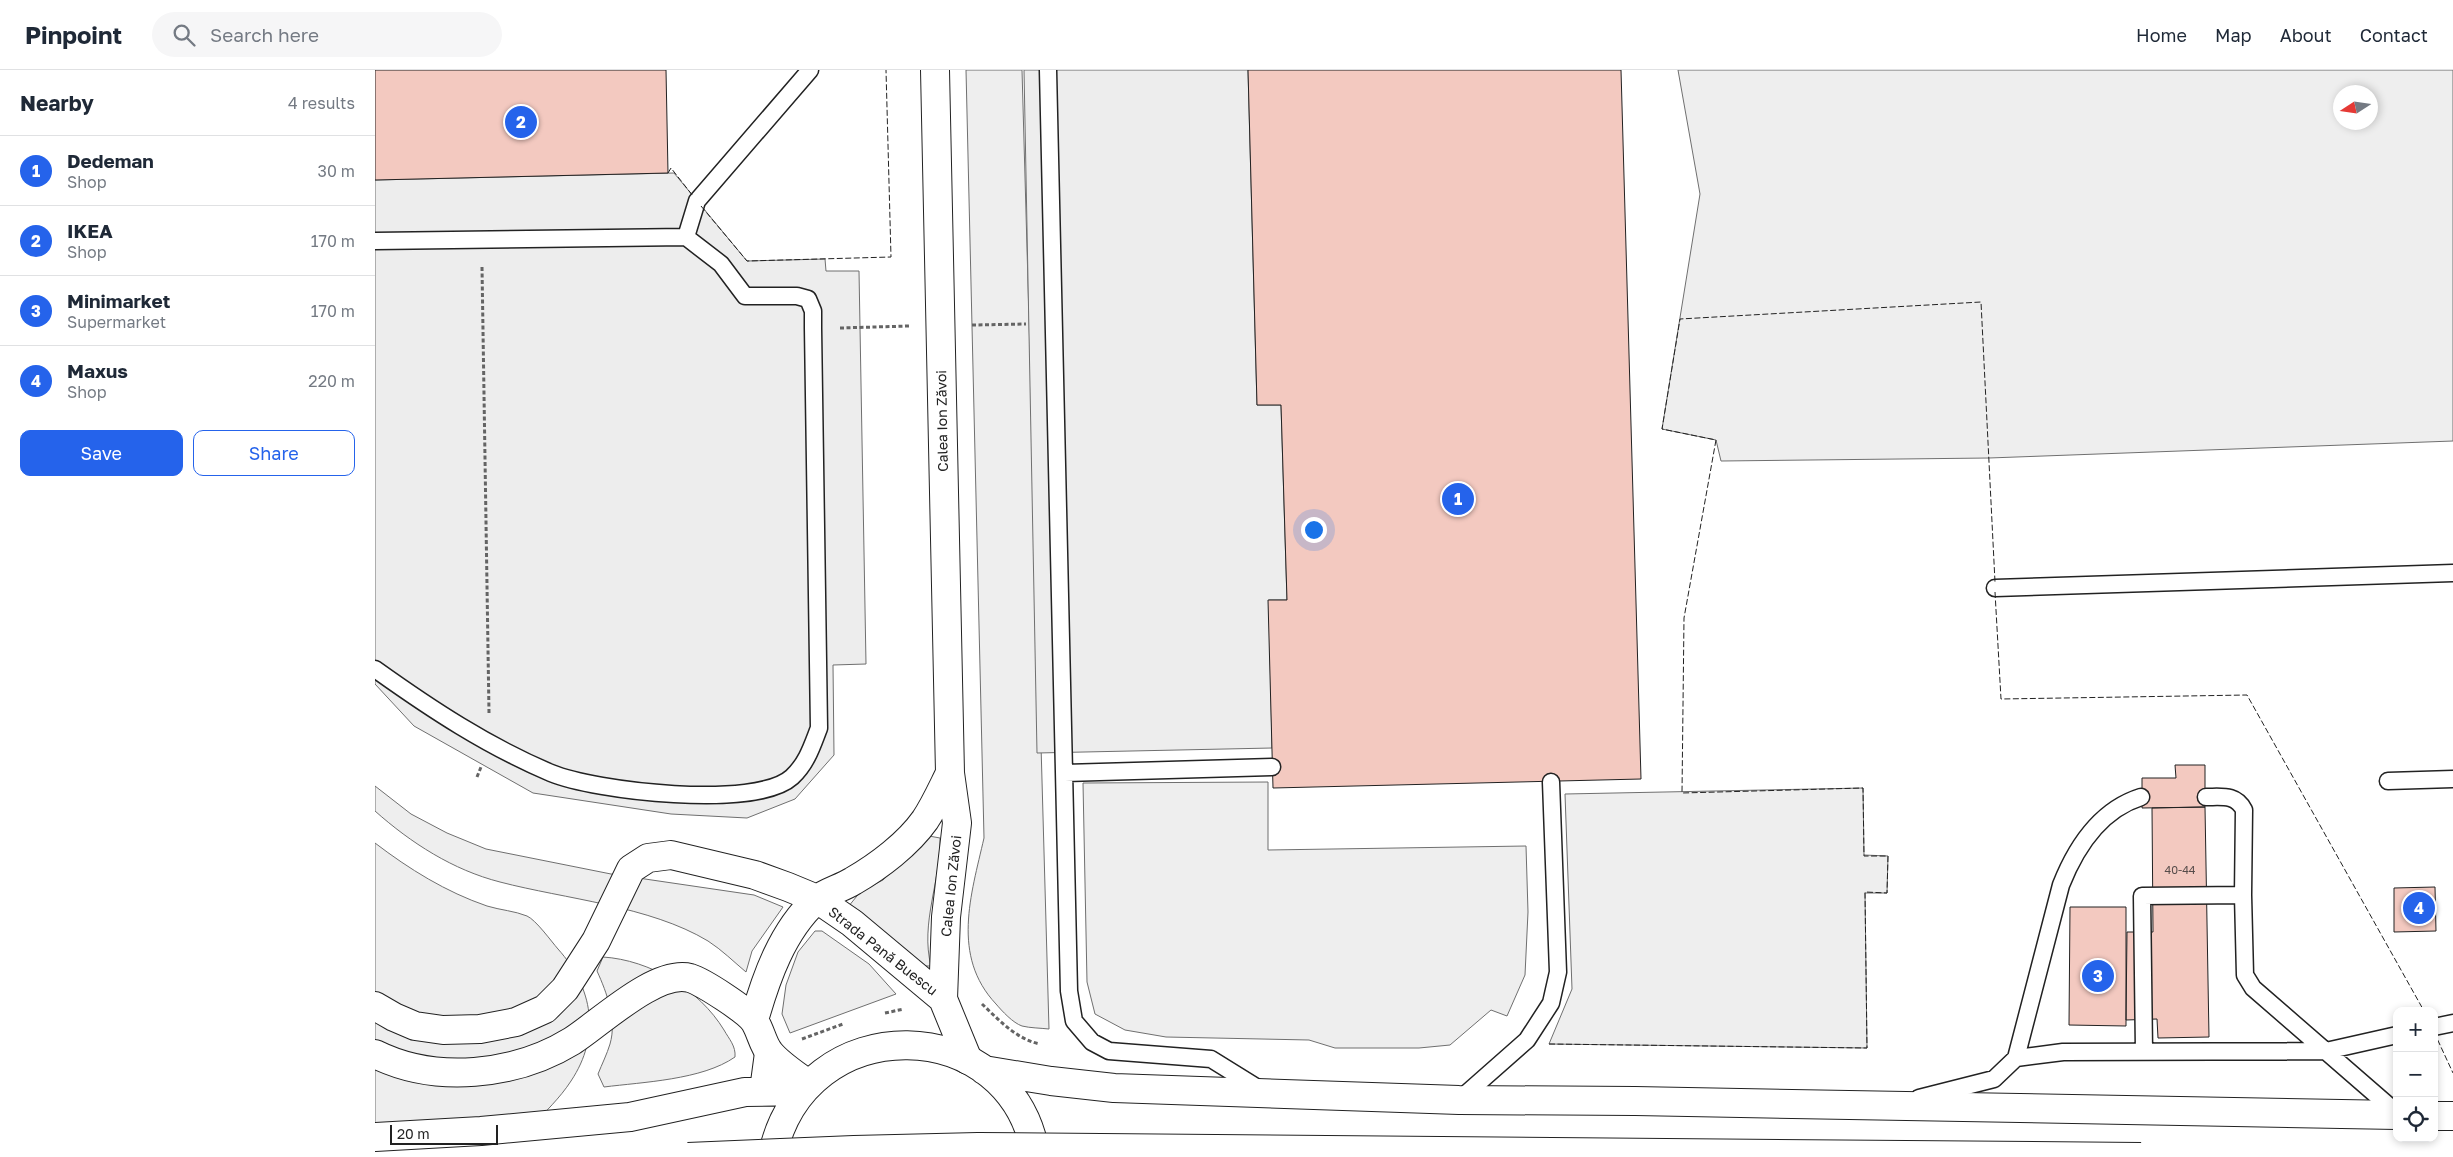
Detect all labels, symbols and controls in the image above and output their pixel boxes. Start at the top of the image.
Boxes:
search box [152,12,502,57]
text: Pinpoint [25,20,122,49]
icon: search [170,21,198,49]
text: Search here [210,23,319,46]
text: Home [2136,24,2187,46]
text: Map [2215,24,2252,46]
text: About [2280,24,2332,46]
text: Contact [2360,24,2428,46]
north arrow [2333,85,2378,130]
text: Nearby [20,90,94,116]
text: 4 results [288,93,355,113]
pin: 2 [505,103,537,141]
text: Dedeman [67,149,154,172]
text: 1 [32,161,40,181]
text: 30 m [318,161,355,181]
text: Shop [67,172,107,192]
text: IKEA [67,219,113,242]
text: 2 [31,231,41,251]
text: 170 m [311,231,355,251]
text: Shop [67,242,107,262]
text: Minimarket [67,289,170,312]
text: 3 [31,301,41,321]
text: 170 m [311,301,355,321]
text: Supermarket [67,312,166,332]
text: Maxus [67,359,128,382]
street label: Calea Ion Zăvoi [932,370,951,472]
text: 4 [31,371,41,391]
text: 220 m [308,371,355,391]
text: Shop [67,382,107,402]
button: Save [20,430,183,476]
button: Share [193,430,355,476]
pin: 1 [1442,480,1474,518]
your location [1301,517,1327,543]
street label: Calea Ion Zăvoi [937,834,964,938]
house number: 40-44 [2164,863,2196,876]
pin: 4 [2403,889,2435,927]
street label: Strada Pană Buescu [825,903,941,999]
pin: 3 [2082,957,2114,995]
map controls [2393,1007,2438,1142]
button: + [2393,1007,2438,1052]
button: − [2393,1052,2438,1097]
button: locate [2393,1097,2438,1142]
scale bar [390,1122,497,1145]
text: 20 m [397,1125,430,1142]

